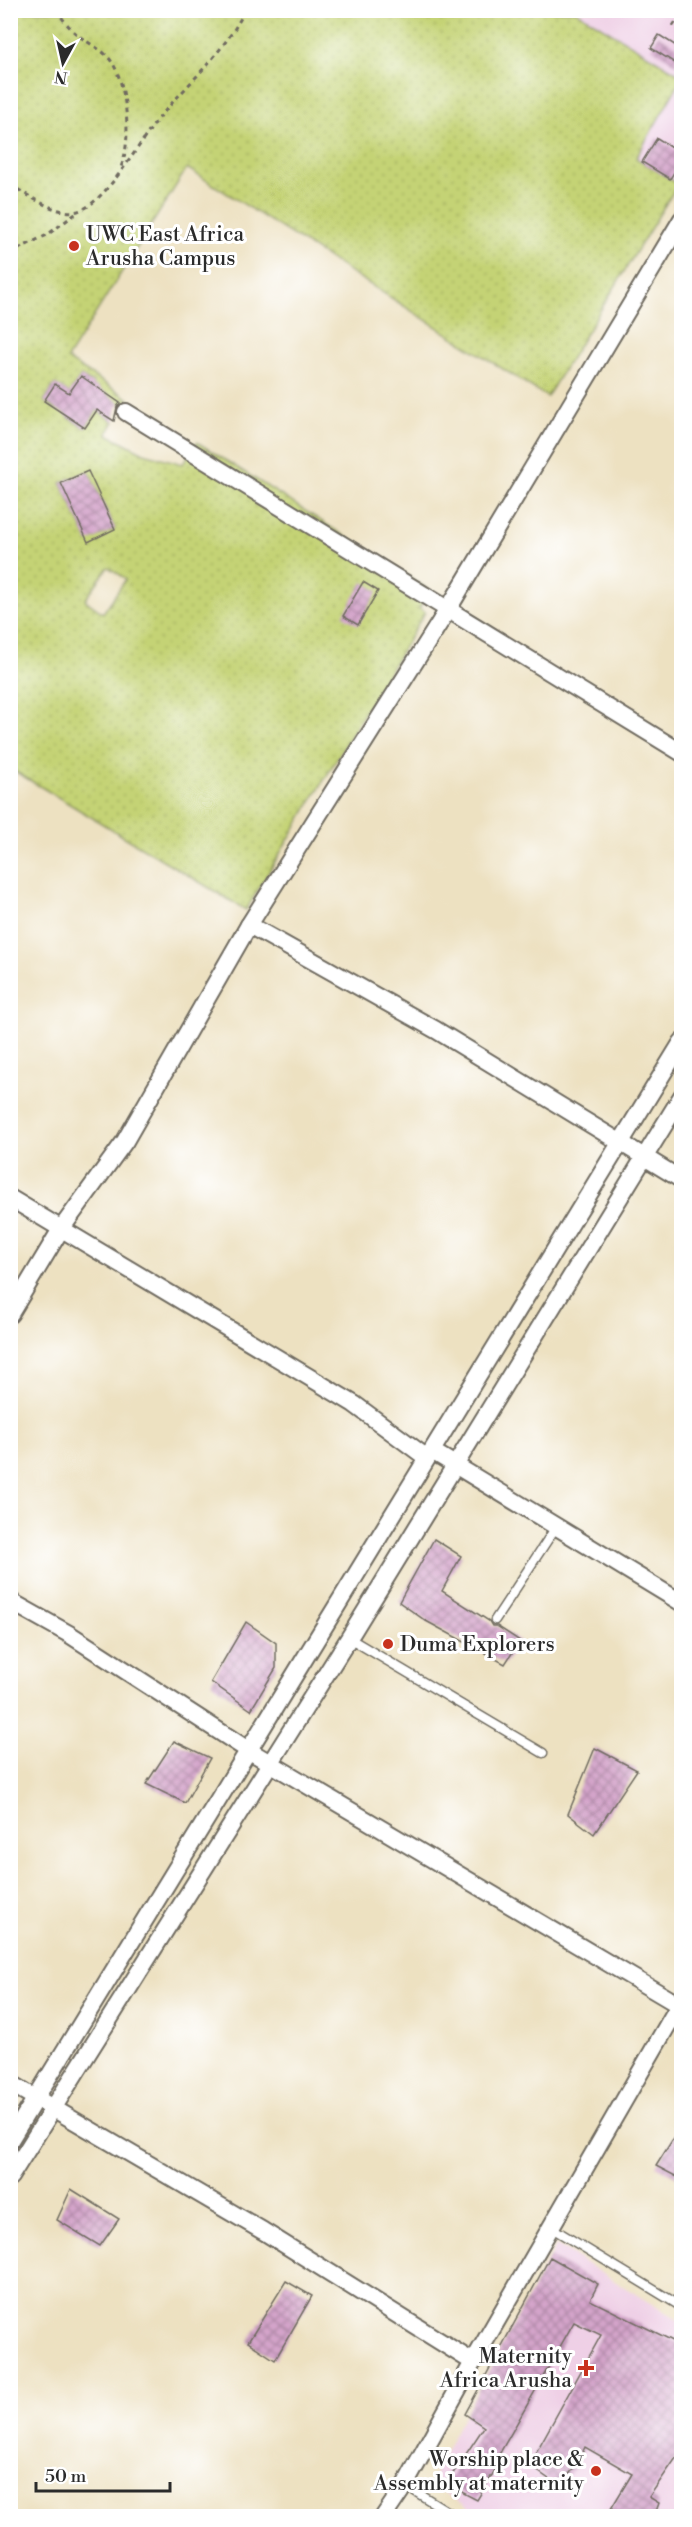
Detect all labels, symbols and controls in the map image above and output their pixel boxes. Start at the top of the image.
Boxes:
north arrow [33,33,93,93]
text: N [53,66,69,88]
place label: UWC East Africa Arusha Campus [85,222,245,272]
marker: UWC East Africa Arusha Campus [67,239,81,253]
place label: Duma Explorers [400,1632,555,1658]
marker: Duma Explorers [381,1637,395,1651]
place label: Maternity Africa Arusha [439,2344,573,2394]
marker: Maternity Africa Arusha [577,2359,595,2377]
place label: Worship place & Assembly at maternity [373,2447,585,2497]
scale bar [36,2455,170,2493]
marker: Worship place & Assembly at maternity [589,2464,603,2478]
text: 50 m [45,2465,87,2488]

